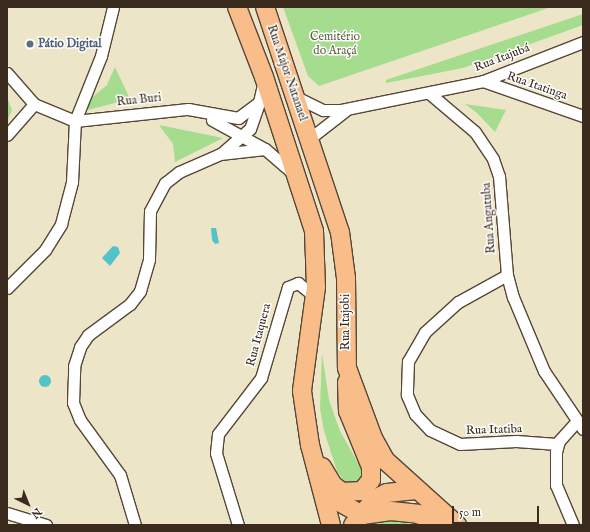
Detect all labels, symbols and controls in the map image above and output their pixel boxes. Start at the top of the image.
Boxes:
street label: Rua Major Natanael [264,23,310,123]
park label: Cemitério do Araçá [310,30,360,58]
place label: Pátio Digital [38,37,102,51]
marker: Pátio Digital [25,39,35,49]
street label: Rua Itajubá [472,41,532,75]
street label: Rua Itatinga [505,69,569,103]
street label: Rua Buri [116,90,162,110]
street label: Rua Angatuba [479,182,499,254]
street label: Rua Itajobi [339,294,353,350]
street label: Rua Itaquera [244,302,274,368]
street label: Rua Itatiba [466,422,522,438]
north arrow [8,484,48,524]
scale bar [454,498,541,524]
text: N [28,504,44,521]
text: 50 m [459,505,481,520]

